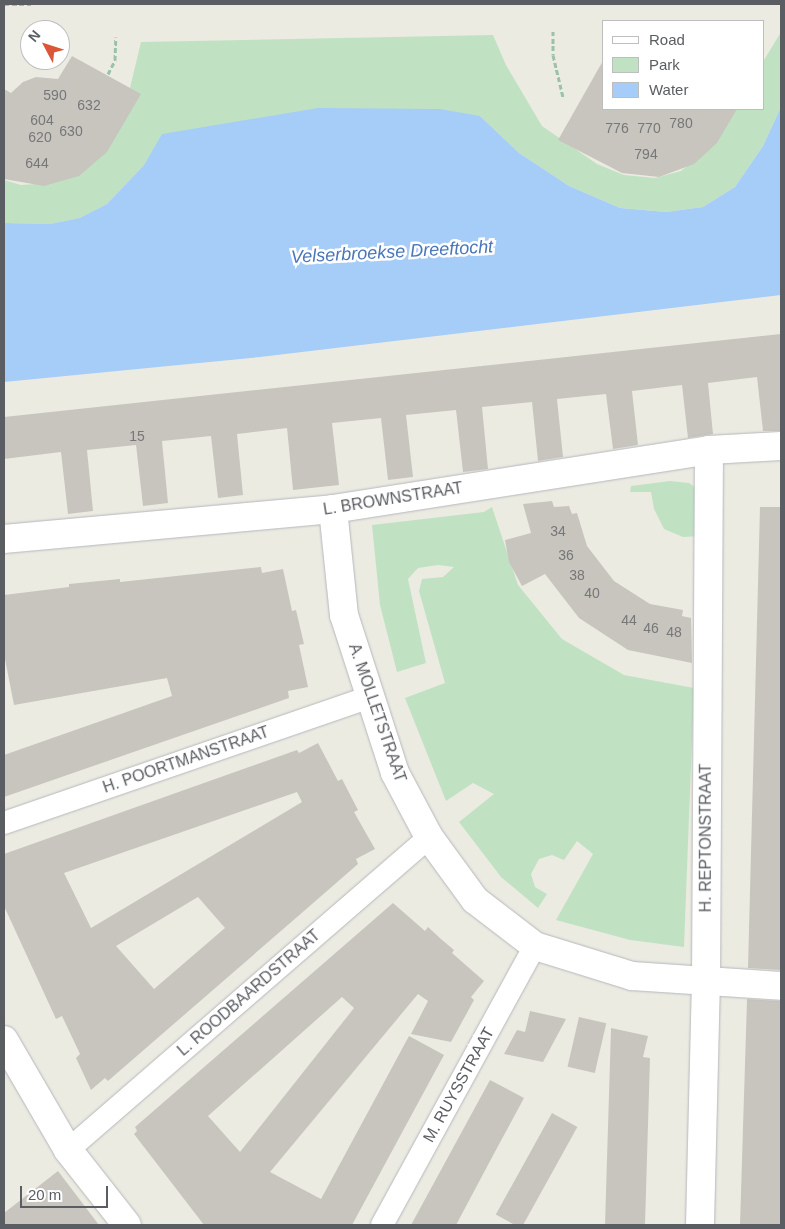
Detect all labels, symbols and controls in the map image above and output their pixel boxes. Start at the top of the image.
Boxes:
north arrow [20,20,70,70]
legend [602,20,765,110]
text: N [25,27,44,45]
text: Road [649,31,685,48]
text: Park [649,56,680,73]
text: Water [649,81,688,98]
house number: 590 [43,87,67,103]
house number: 632 [77,97,101,113]
house number: 604 [30,112,54,128]
house number: 780 [669,115,693,131]
house number: 776 [605,120,629,136]
house number: 770 [637,120,661,136]
house number: 630 [59,123,83,139]
house number: 620 [28,129,52,145]
house number: 794 [634,146,658,162]
house number: 644 [25,155,49,171]
water label: Velserbroekse Dreeftocht [290,236,494,268]
house number: 15 [129,428,145,444]
street label: L. BROWNSTRAAT [322,478,464,520]
house number: 34 [550,523,566,539]
house number: 36 [558,547,574,563]
house number: 38 [569,567,585,583]
house number: 40 [584,585,600,601]
house number: 44 [621,612,637,628]
house number: 46 [643,620,659,636]
house number: 48 [666,624,682,640]
street label: A. MOLLETSTRAAT [344,641,410,785]
street label: H. POORTMANSTRAAT [100,723,272,797]
street label: H. REPTONSTRAAT [696,764,716,912]
street label: L. ROODBAARDSTRAAT [174,926,324,1060]
street label: M. RUYSSTRAAT [419,1024,499,1146]
scale bar [22,1176,110,1208]
text: 20 m [28,1186,61,1203]

